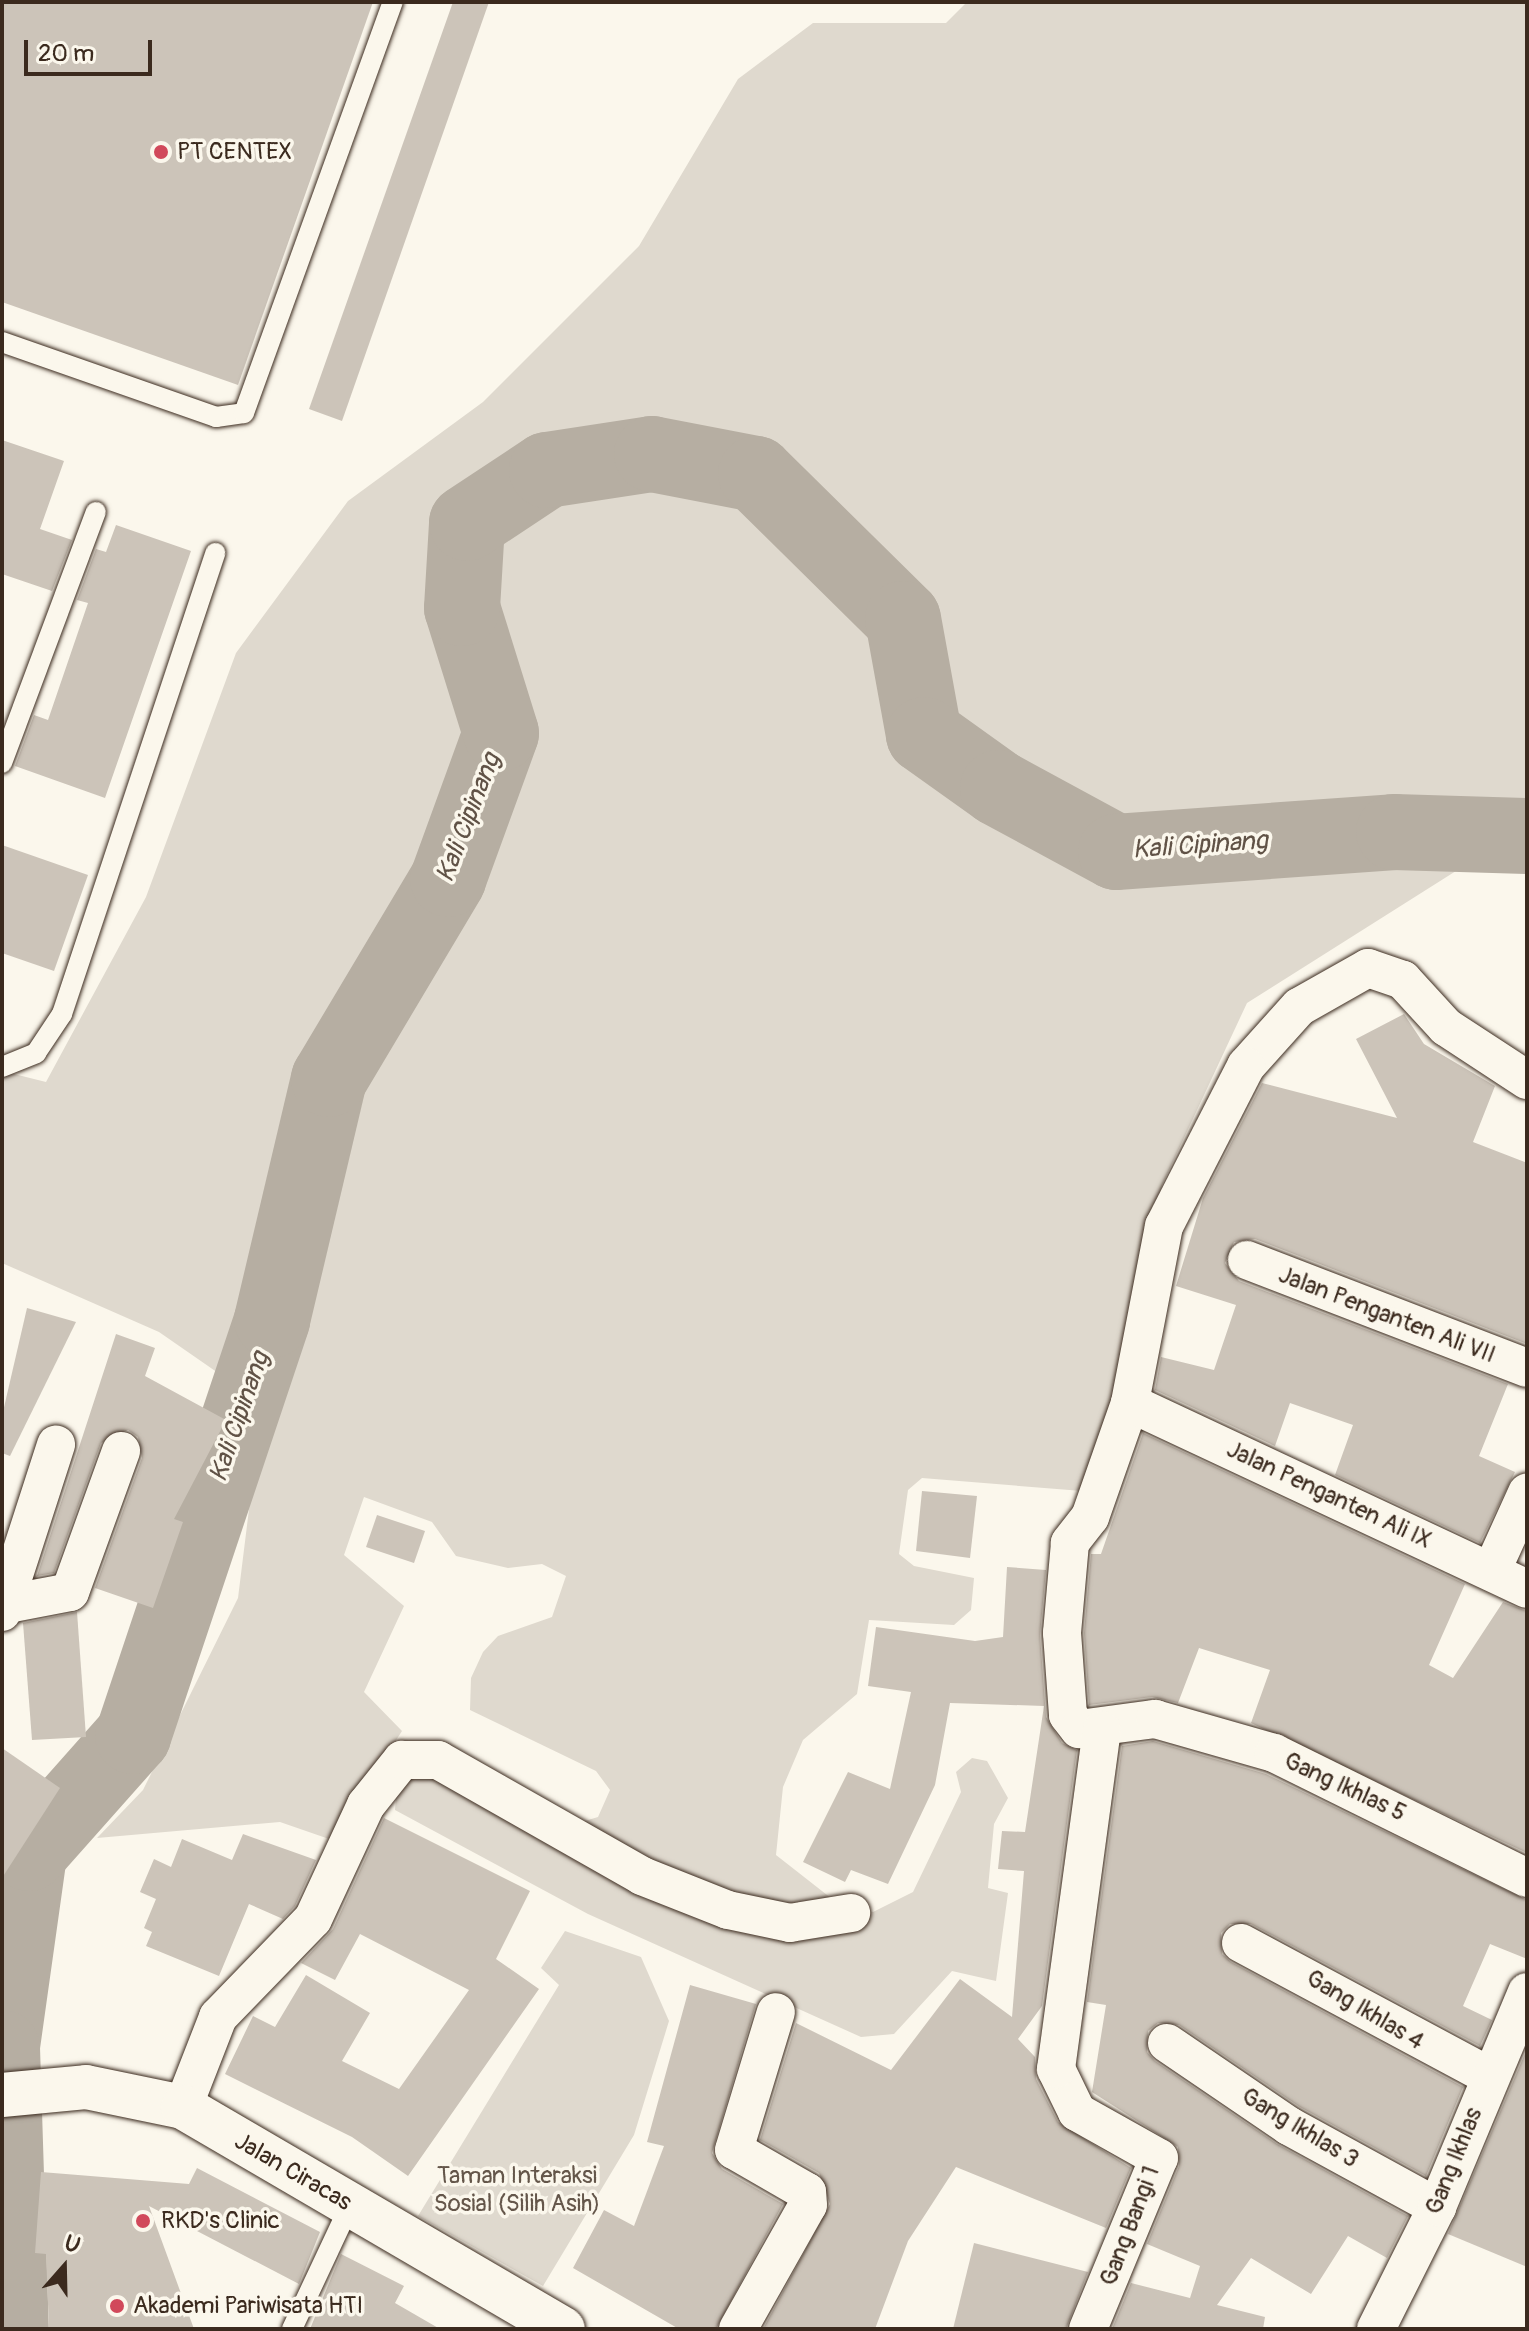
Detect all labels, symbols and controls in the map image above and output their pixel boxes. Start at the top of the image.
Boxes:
scale bar [28,24,156,74]
text: 20 m [38,39,94,68]
place label: PT CENTEX [177,138,292,166]
marker: PT CENTEX [152,143,170,161]
water label: Kali Cipinang [430,749,508,887]
water label: Kali Cipinang [1131,826,1269,866]
street label: Jalan Penganten Ali VII [1274,1260,1500,1370]
water label: Kali Cipinang [203,1348,277,1486]
street label: Jalan Penganten Ali IX [1222,1435,1436,1555]
street label: Gang Ikhlas 5 [1280,1746,1410,1828]
street label: Gang Ikhlas 4 [1301,1964,1429,2056]
street label: Gang Ikhlas 3 [1236,2082,1364,2174]
street label: Gang Ikhlas [1420,2103,1488,2219]
street label: Jalan Ciracas [229,2127,357,2217]
park label: Taman Interaksi Sosial (Silih Asih) [434,2162,600,2218]
street label: Gang Bangi 1 [1094,2162,1166,2290]
place label: RKD's Clinic [161,2207,280,2235]
marker: RKD's Clinic [132,2210,154,2232]
north arrow [24,2227,104,2307]
text: U [61,2229,84,2260]
place label: Akademi Pariwisata HTI [133,2292,363,2320]
marker: Akademi Pariwisata HTI [108,2297,126,2315]

